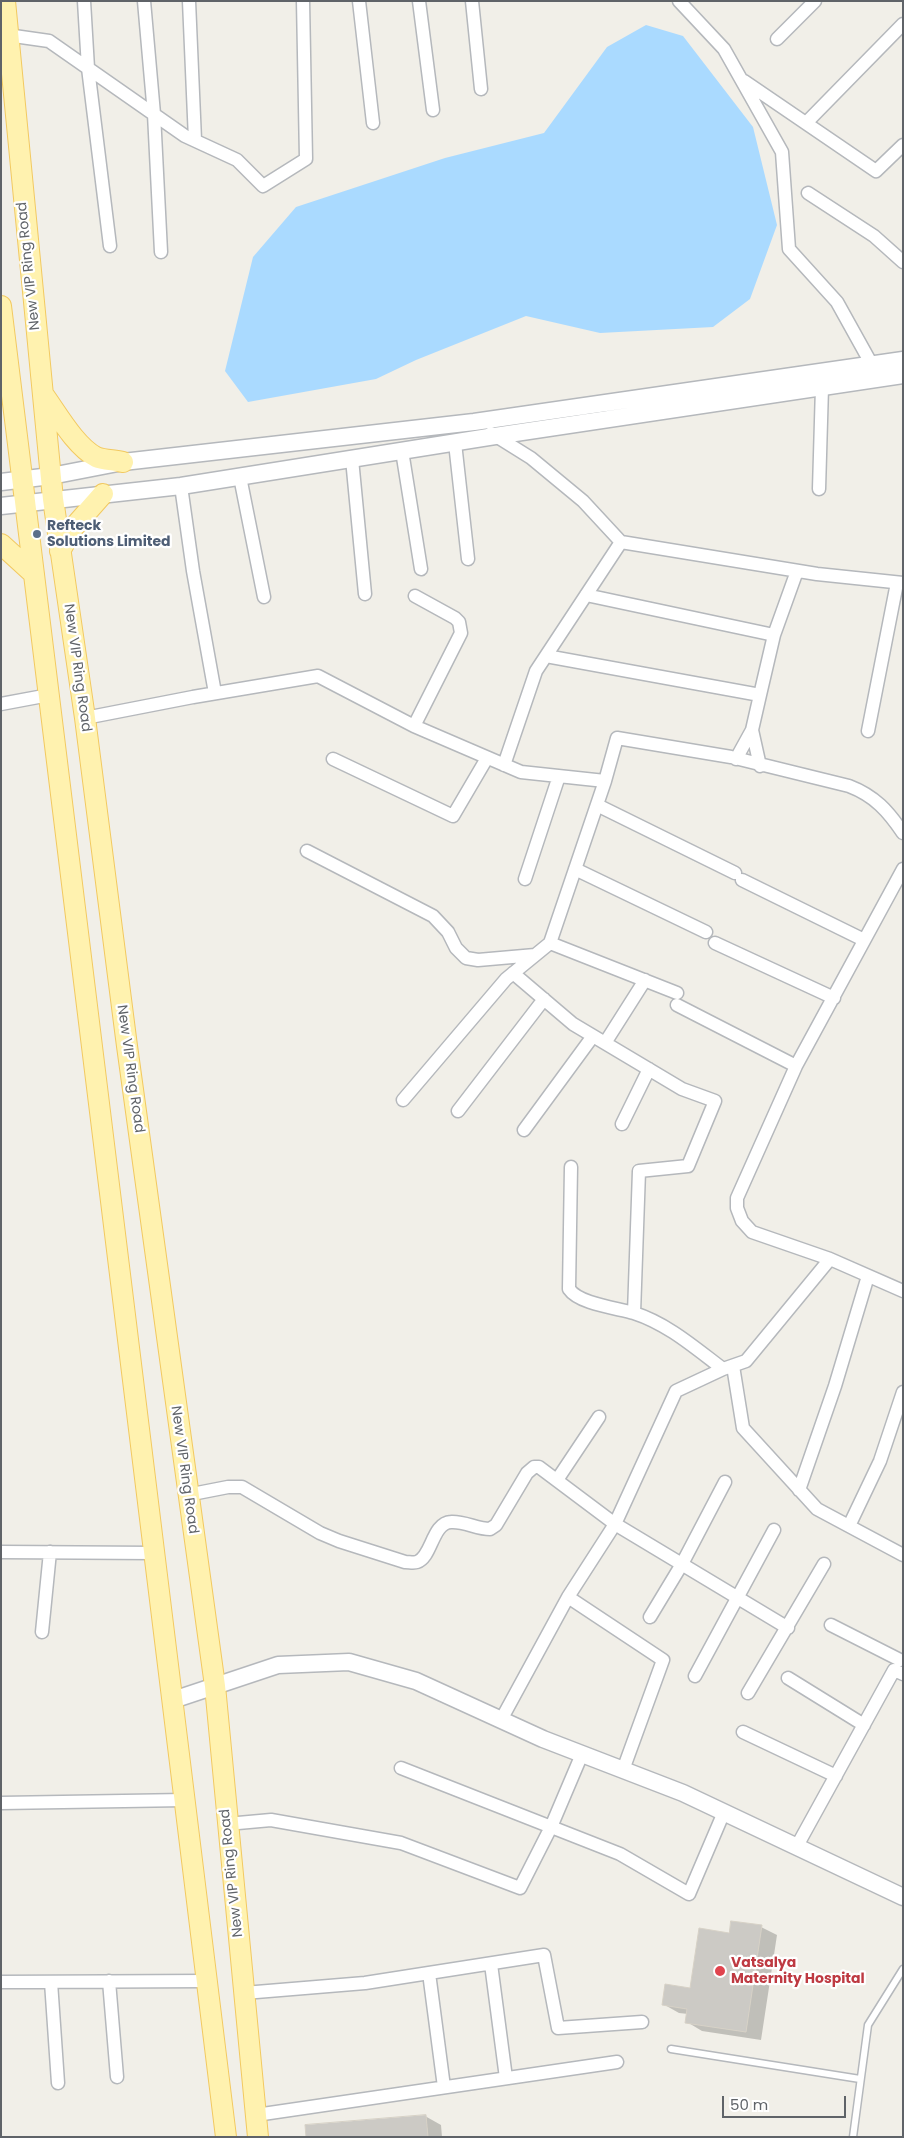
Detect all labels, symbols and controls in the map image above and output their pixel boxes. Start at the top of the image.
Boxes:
street label: New VIP Ring Road [14,201,44,331]
place label: Refteck Solutions Limited [47,518,171,550]
marker: Refteck Solutions Limited [31,528,43,540]
street label: New VIP Ring Road [60,603,94,733]
street label: New VIP Ring Road [113,1004,147,1134]
street label: New VIP Ring Road [167,1405,201,1535]
street label: New VIP Ring Road [217,1808,247,1938]
place label: Vatsalya Maternity Hospital [731,1955,865,1988]
marker: Vatsalya Maternity Hospital [713,1964,727,1978]
scale bar [724,2086,848,2118]
text: 50 m [730,2094,768,2115]

